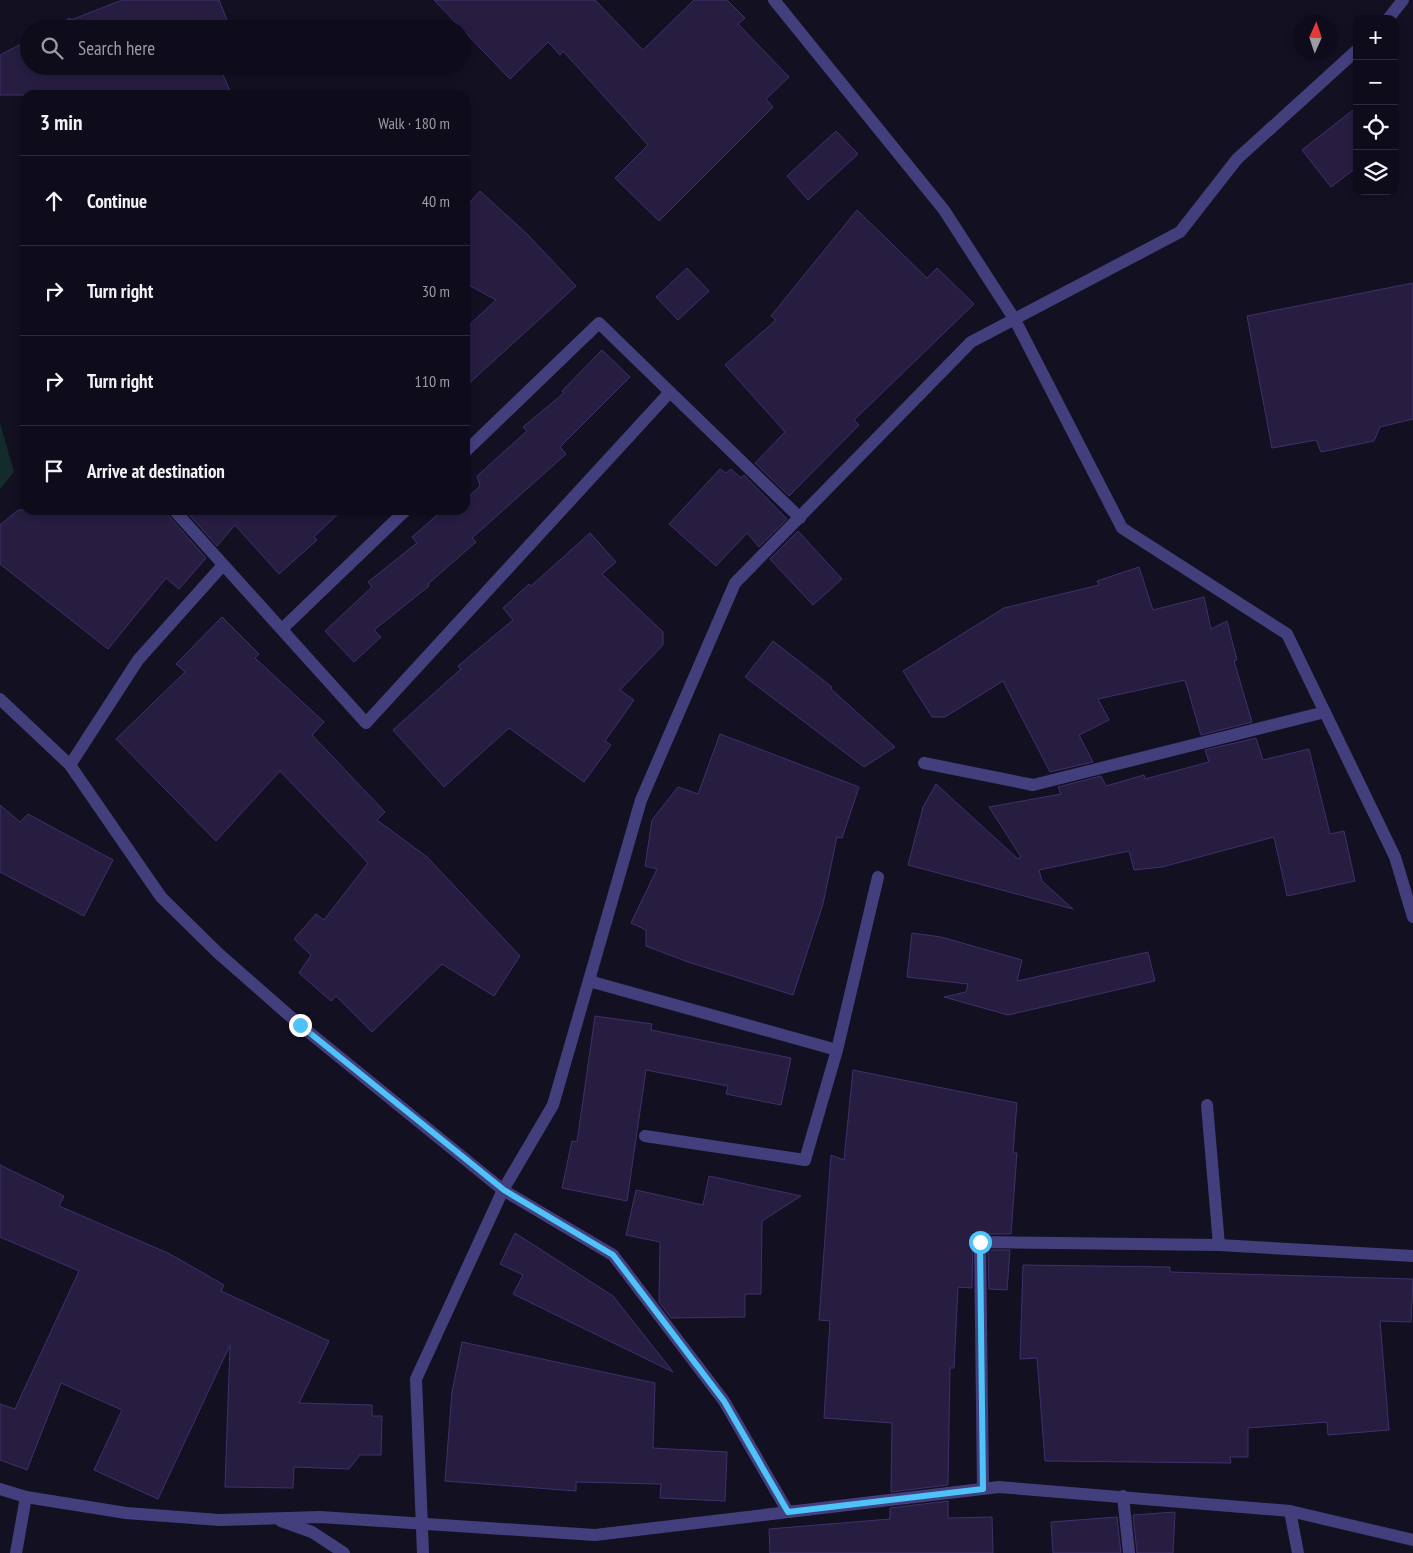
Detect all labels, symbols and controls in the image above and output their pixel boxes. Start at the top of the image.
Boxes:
north arrow [1293,15,1338,60]
map controls [1353,15,1398,195]
button: + [1353,15,1398,60]
search box [20,20,470,75]
icon: search [38,34,66,62]
text: Search here [78,36,155,60]
button: − [1353,60,1398,105]
button: locate [1353,105,1398,150]
text: 3 min [40,109,82,136]
text: Walk · 180 m [378,113,450,133]
button: layers [1353,150,1398,195]
icon: ahead [40,187,68,215]
text: Continue [87,189,147,213]
text: 40 m [422,191,450,211]
icon: right [40,277,68,305]
text: Turn right [87,279,153,303]
text: 30 m [422,281,450,301]
icon: right [40,367,68,395]
text: Turn right [87,369,153,393]
text: 110 m [415,371,450,391]
icon: arrive [40,457,68,485]
text: Arrive at destination [87,459,225,483]
route end [289,1014,312,1037]
route start [969,1231,992,1254]

